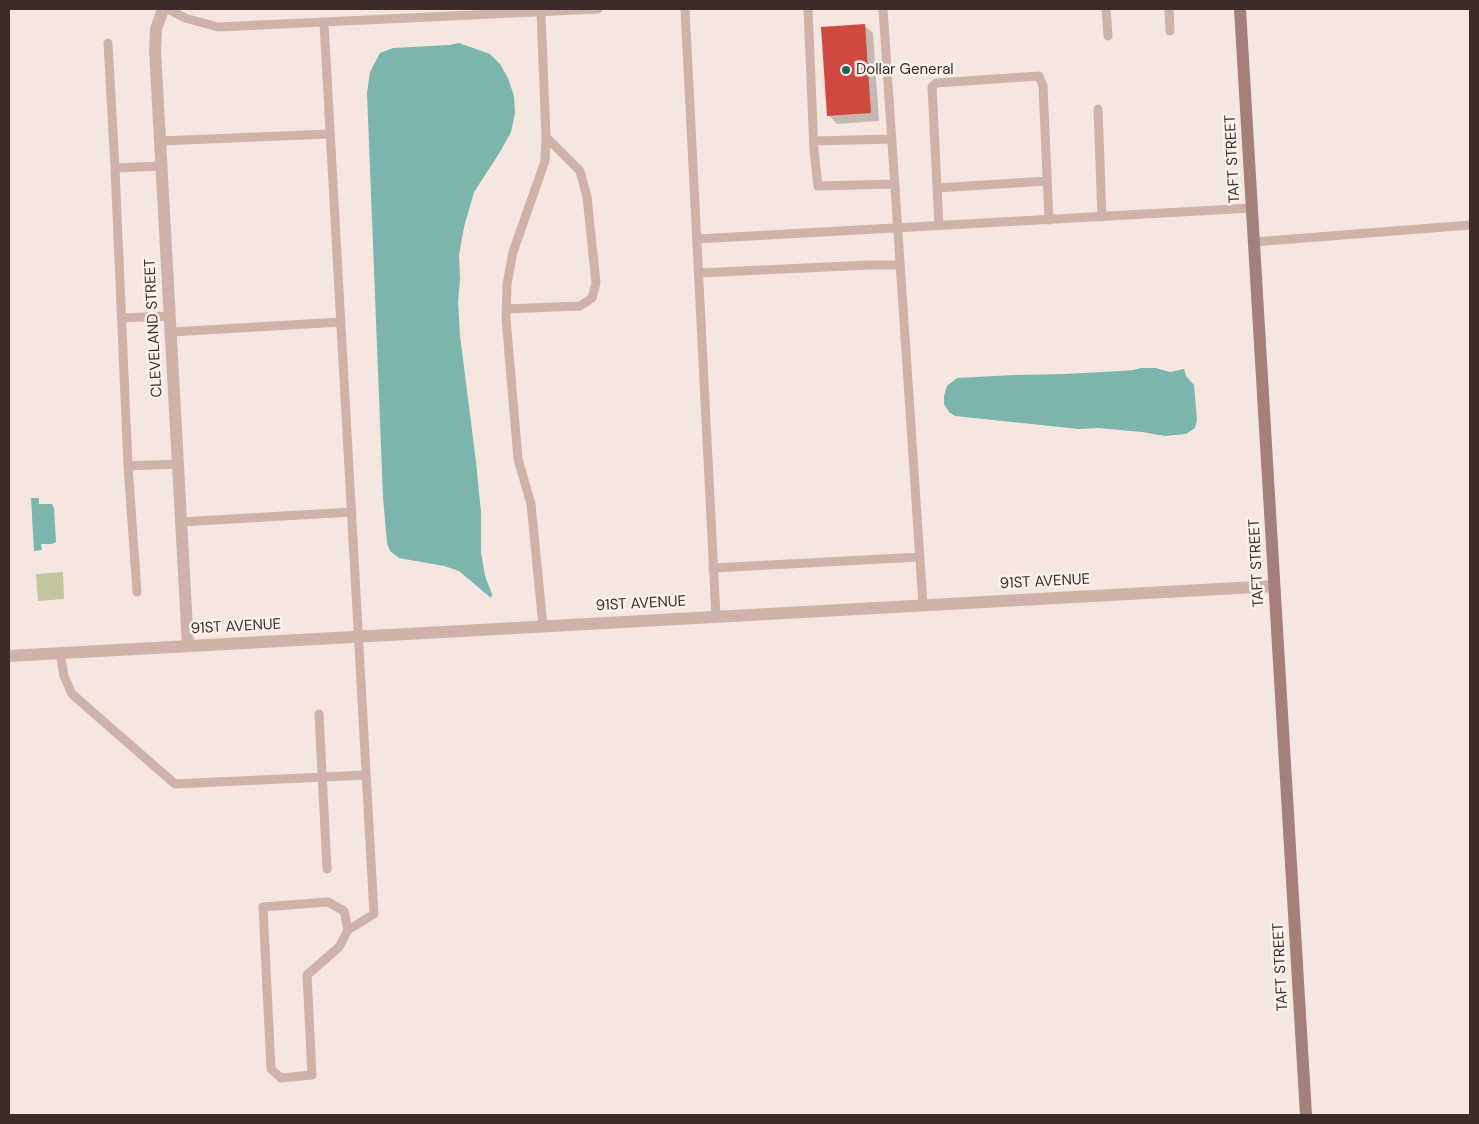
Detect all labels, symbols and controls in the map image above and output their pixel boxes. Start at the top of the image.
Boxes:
place label: Dollar General [856,61,954,79]
marker: Dollar General [840,64,852,76]
street label: TAFT STREET [1222,114,1244,204]
street label: CLEVELAND STREET [141,258,167,398]
street label: TAFT STREET [1246,518,1268,608]
street label: 91ST AVENUE [999,571,1091,593]
street label: 91ST AVENUE [595,593,687,615]
street label: 91ST AVENUE [190,616,282,638]
street label: TAFT STREET [1270,922,1292,1012]

